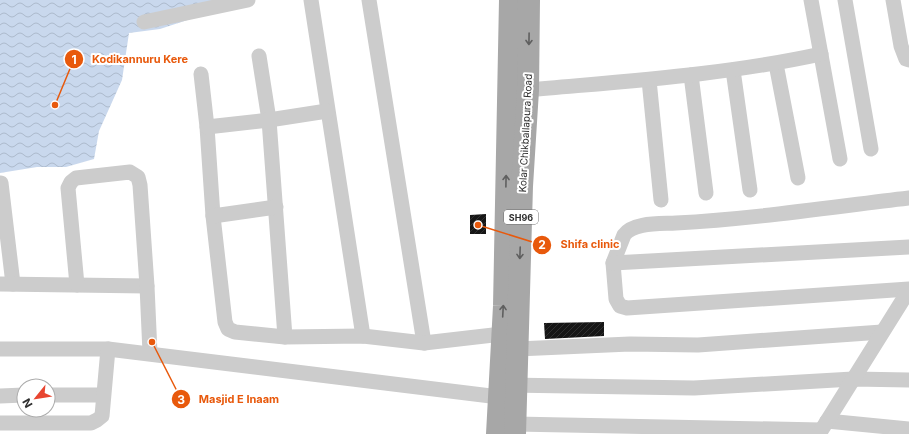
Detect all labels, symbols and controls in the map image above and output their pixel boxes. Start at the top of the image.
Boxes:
one-way arrow [525,32,533,45]
callout: Kodikannuru Kere [64,48,197,71]
text: 1 [71,52,77,67]
text: Kodikannuru Kere [92,52,189,66]
street label: Kolar Chikballapura Road [516,73,534,193]
one-way arrow [502,175,510,188]
road number: SH96 [504,210,538,224]
callout: Shifa clinic [532,233,627,256]
text: 2 [538,237,546,252]
text: Shifa clinic [561,237,620,251]
one-way arrow [516,246,524,259]
one-way arrow [500,305,507,318]
north arrow [16,378,56,418]
callout: Masjid E Inaam [171,388,287,411]
text: 3 [177,392,185,407]
text: Masjid E Inaam [199,392,279,406]
text: N [19,396,35,410]

